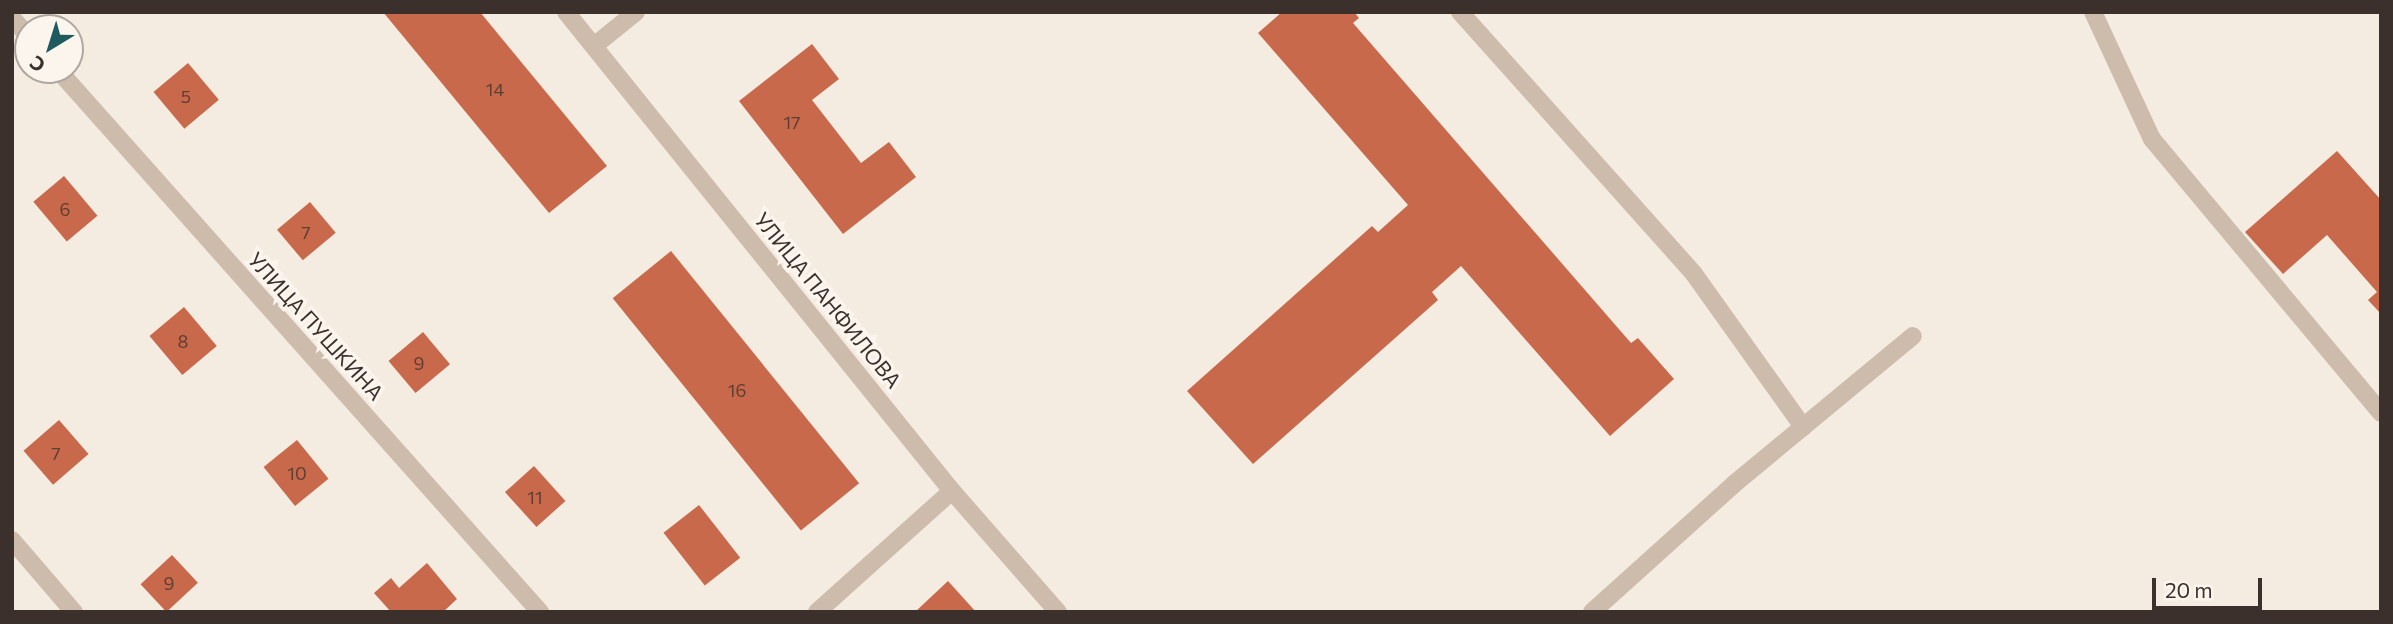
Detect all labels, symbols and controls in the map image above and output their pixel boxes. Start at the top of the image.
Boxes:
north arrow [14,14,84,84]
text: С [25,51,49,77]
house number: 14 [486,78,504,100]
house number: 5 [181,85,191,107]
house number: 17 [783,111,801,133]
house number: 6 [60,198,70,220]
street label: УЛИЦА ПАНФИЛОВА [749,207,907,393]
house number: 7 [301,221,311,243]
street label: УЛИЦА ПУШКИНА [243,247,389,405]
house number: 8 [178,330,188,352]
house number: 9 [414,352,424,374]
house number: 16 [728,379,746,401]
house number: 7 [51,442,61,464]
house number: 10 [287,462,307,484]
house number: 11 [527,486,543,508]
scale bar [2155,564,2265,608]
house number: 9 [164,572,174,594]
text: 20 m [2165,577,2213,602]

